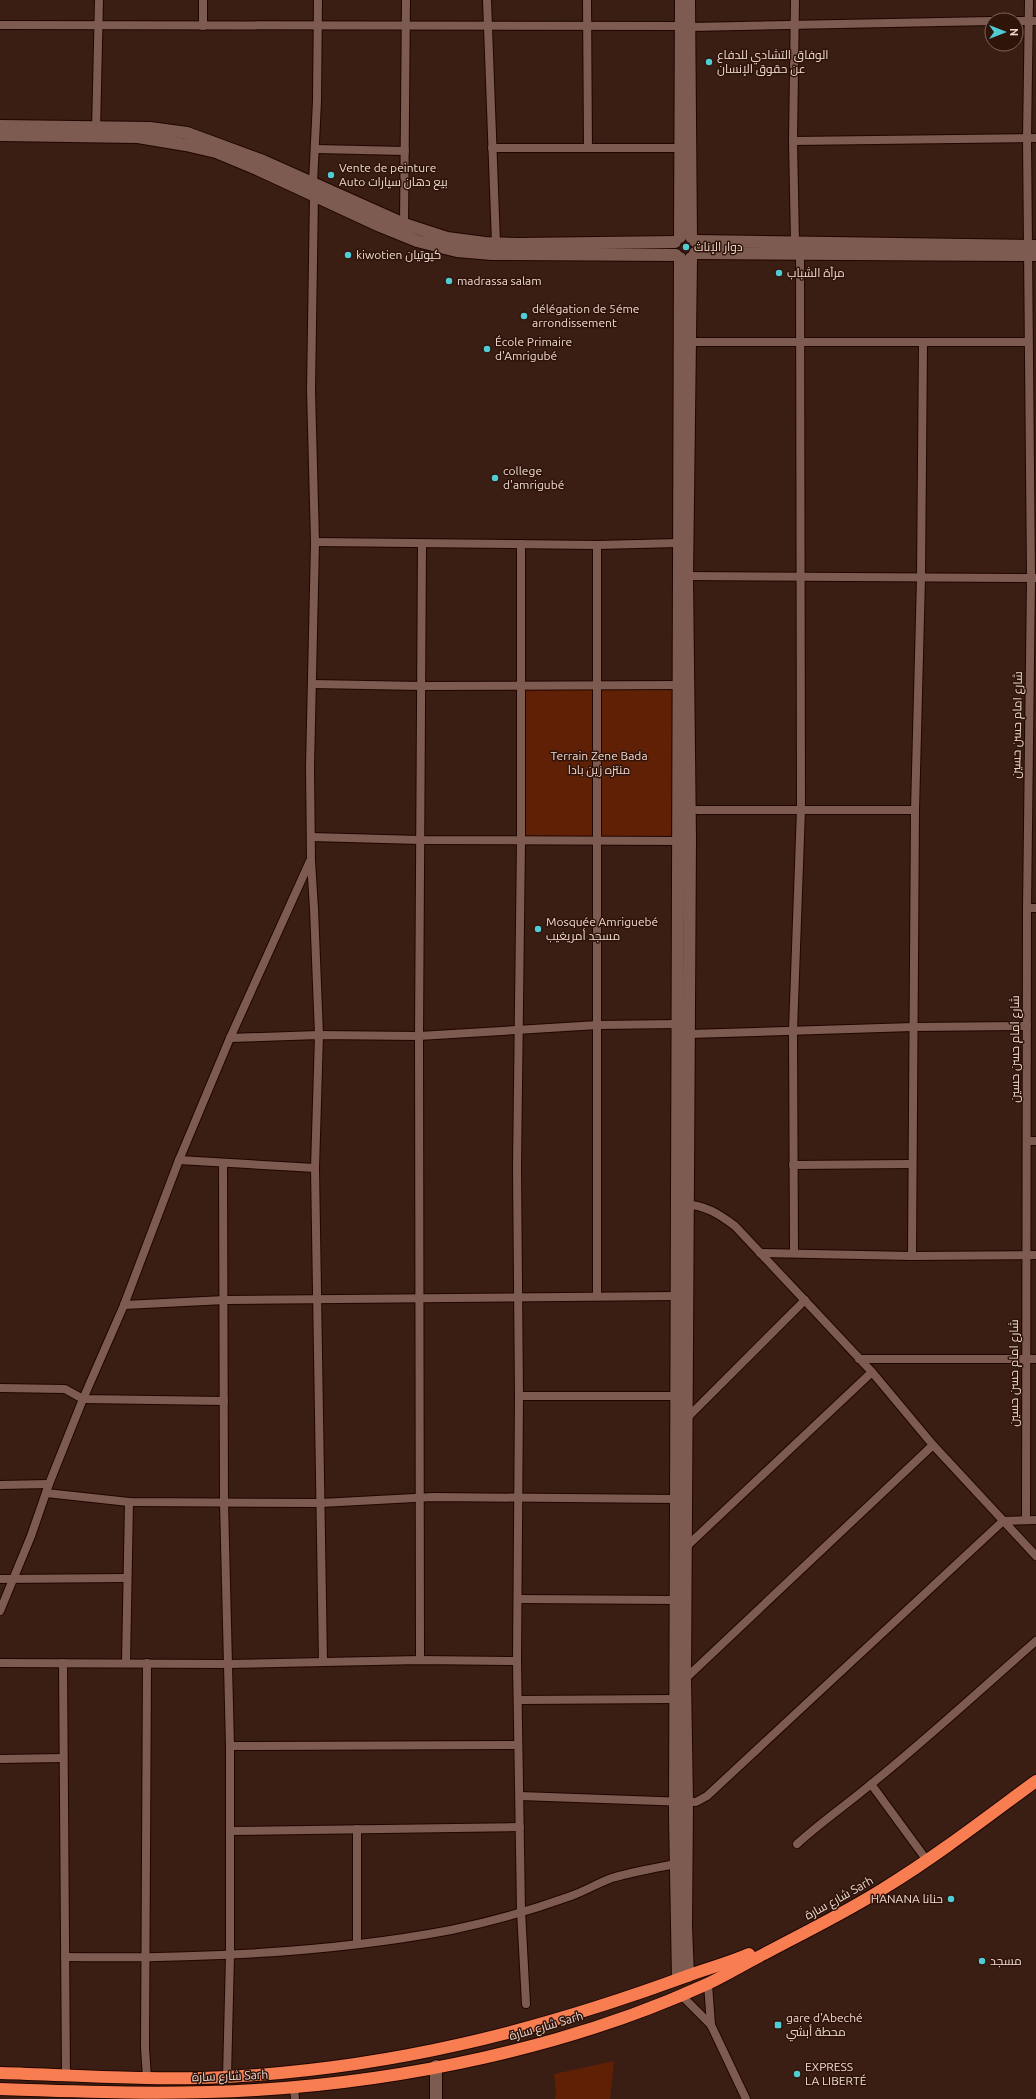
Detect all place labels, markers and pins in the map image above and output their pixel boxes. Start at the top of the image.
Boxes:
place label: الوفاق التشادي للدفاع عن حقوق الإنسان [717,48,828,76]
marker: الوفاق التشادي للدفاع عن حقوق الإنسان [704,57,714,67]
place label: Vente de peinture Auto بيع دهان سيارات [339,161,448,190]
marker: Vente de peinture Auto بيع دهان سيارات [326,170,336,180]
place label: دوار الإناث [694,240,743,254]
marker: دوار الإناث [681,242,691,252]
place label: kiwotien كيوتيان [356,248,441,262]
marker: kiwotien كيوتيان [343,250,353,260]
place label: مرآة الشباب [787,266,845,280]
marker: مرآة الشباب [774,268,784,278]
place label: madrassa salam [457,274,542,287]
marker: madrassa salam [444,276,454,286]
place label: délégation de 5éme arrondissement [532,302,640,329]
marker: délégation de 5éme arrondissement [519,311,529,321]
place label: École Primaire d'Amrigubé [495,335,572,362]
marker: École Primaire d'Amrigubé [482,344,492,354]
place label: college d'amrigubé [503,464,564,491]
marker: college d'amrigubé [490,473,500,483]
place label: Mosquée Amriguebé مسجد أمريغيب [546,915,658,943]
marker: Mosquée Amriguebé مسجد أمريغيب [533,924,543,934]
place label: HANANA حنانا [871,1892,943,1905]
marker: HANANA حنانا [946,1894,956,1904]
place label: مسجد [990,1954,1022,1968]
marker: مسجد [977,1956,987,1966]
place label: gare d'Abeché محطة أبشي [786,2011,863,2042]
marker: gare d'Abeché محطة أبشي [773,2020,783,2030]
place label: EXPRESS LA LIBERTÉ [805,2060,867,2087]
marker: EXPRESS LA LIBERTÉ [792,2069,802,2079]

